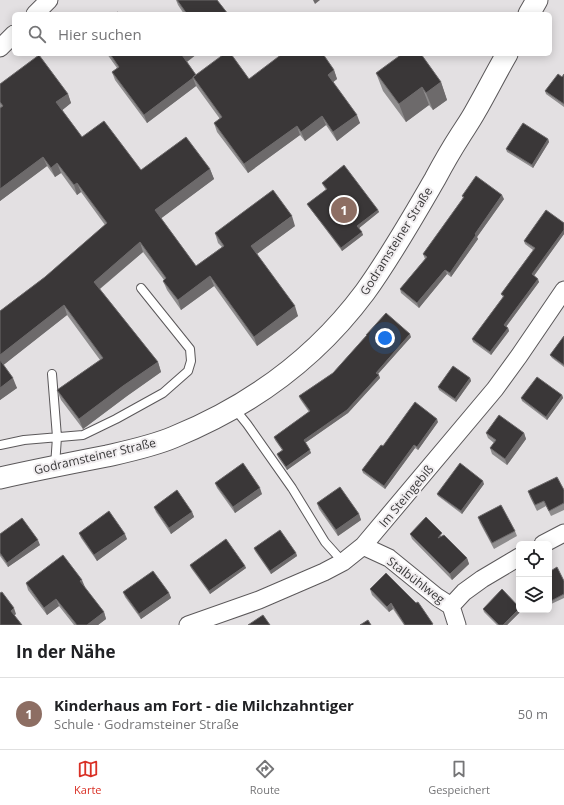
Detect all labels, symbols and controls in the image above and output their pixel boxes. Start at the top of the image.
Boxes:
search box [12,12,552,56]
icon: search [26,23,48,45]
text: Hier suchen [58,24,142,44]
street label: Godramsteiner Straße [356,183,436,298]
pin: 1 [331,195,357,225]
your location [375,328,395,348]
street label: Godramsteiner Straße [32,434,158,478]
street label: Im Steingebiß [375,461,437,531]
map controls [516,541,552,613]
button: locate [516,541,552,577]
street label: Stalbühlweg [384,553,449,608]
button: layers [516,577,552,613]
text: In der Nähe [16,640,115,663]
text: Kinderhaus am Fort - die Milchzahntiger [54,695,354,715]
text: 1 [25,705,33,723]
text: 50 m [518,705,548,723]
text: Schule · Godramsteiner Straße [54,715,239,733]
tab: Karte [74,758,102,797]
tab: Route [250,758,280,797]
tab: Gespeichert [428,758,490,797]

